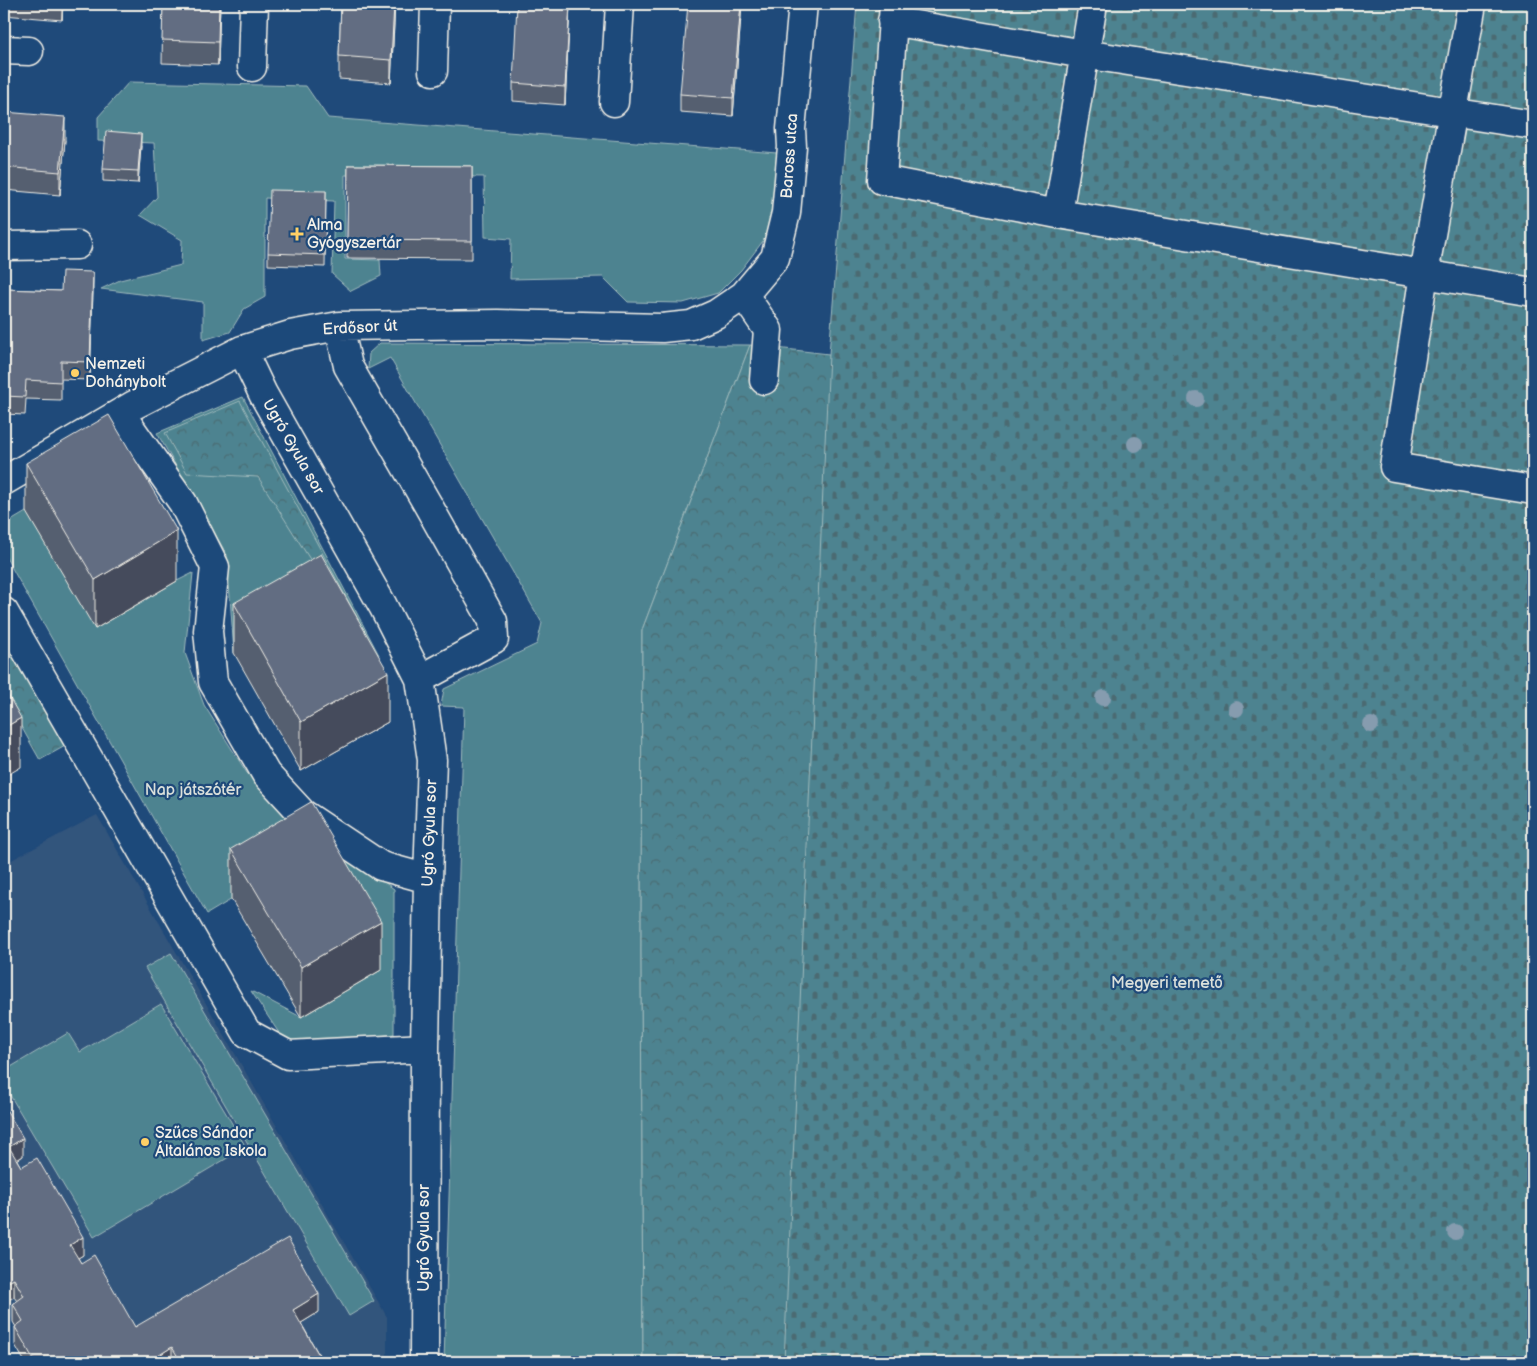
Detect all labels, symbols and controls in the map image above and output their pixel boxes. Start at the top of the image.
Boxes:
street label: Baross utca [778,113,802,199]
place label: Alma Gyógyszertár [307,216,401,253]
marker: Alma Gyógyszertár [291,228,303,240]
street label: Erdősor út [322,317,398,339]
place label: Nemzeti Dohánybolt [85,355,166,392]
marker: Nemzeti Dohánybolt [69,367,81,379]
street label: Ugró Gyula sor [258,396,328,499]
street label: Ugró Gyula sor [419,779,441,887]
park label: Nap játszótér [145,781,241,800]
park label: Megyeri temető [1111,974,1223,993]
place label: Szűcs Sándor Általános Iskola [155,1124,267,1161]
marker: Szűcs Sándor Általános Iskola [139,1136,151,1148]
street label: Ugró Gyula sor [415,1184,434,1292]

